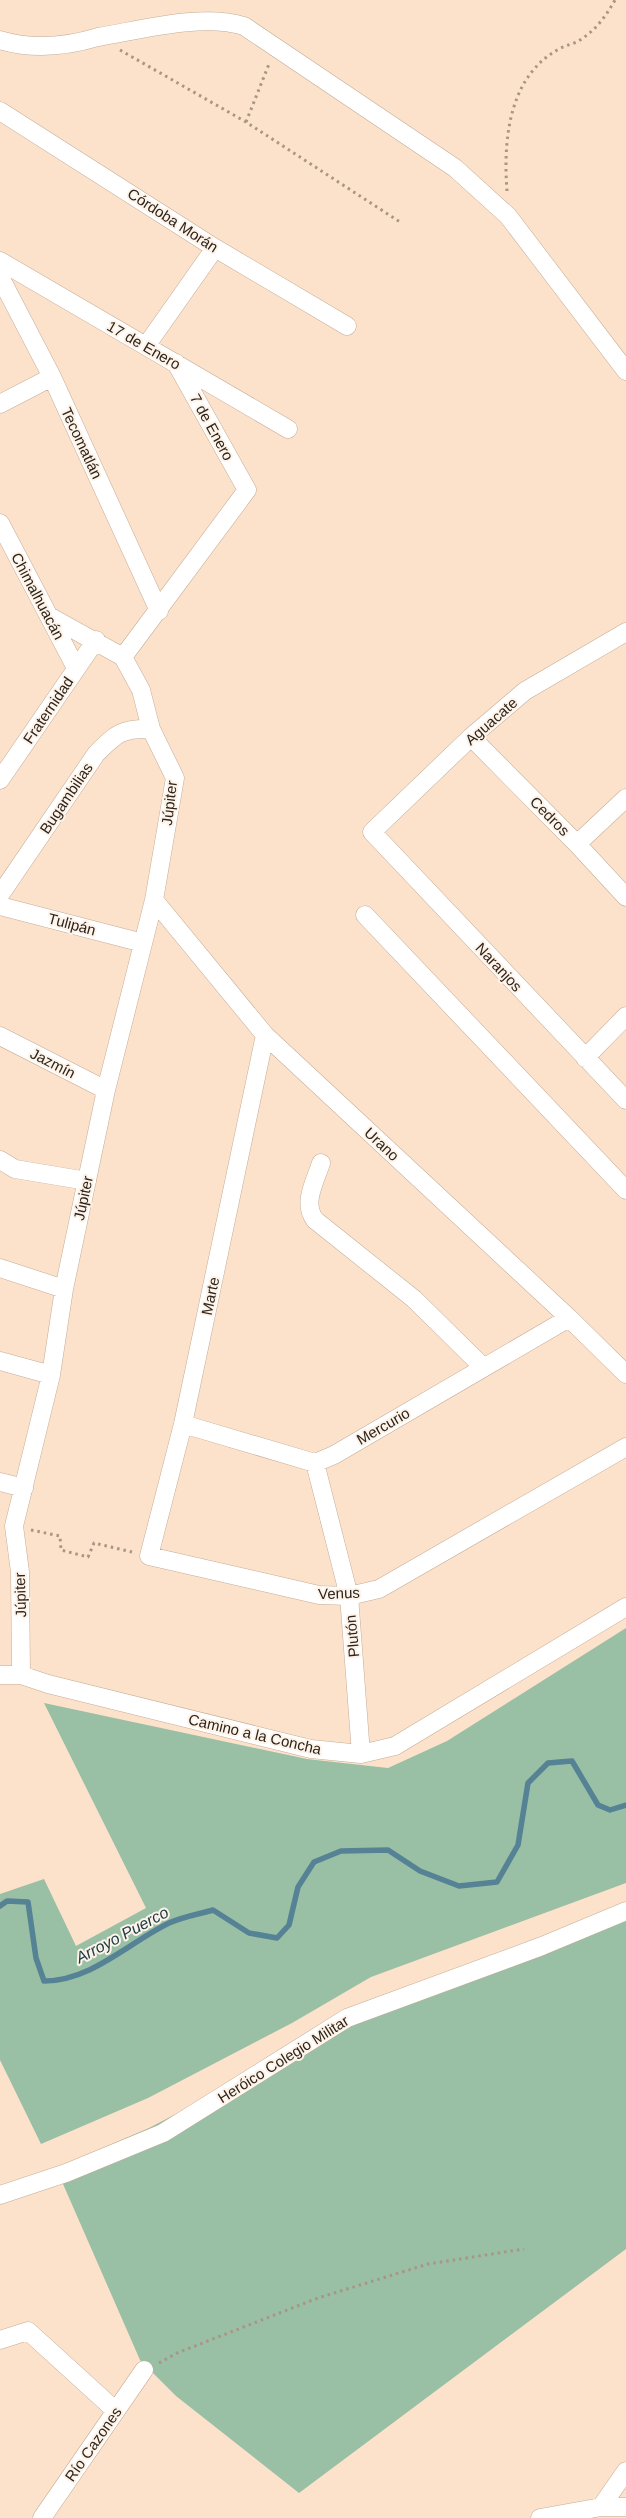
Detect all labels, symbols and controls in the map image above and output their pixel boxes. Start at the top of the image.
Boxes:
street label: Córdoba Morán [125,184,221,256]
street label: 17 de Enero [104,317,184,373]
street label: 7 de Enero [187,391,237,463]
street label: Tecomatlán [58,405,106,481]
street label: Chimalhuacán [8,550,68,642]
street label: Fraternidad [20,673,76,747]
street label: Aguacate [462,694,520,748]
street label: Bugambilias [36,759,96,837]
street label: Júpiter [158,780,180,826]
street label: Cedros [527,793,573,839]
street label: Tulipán [46,909,98,939]
street label: Naranjos [472,939,526,995]
street label: Jazmín [28,1044,78,1082]
street label: Urano [361,1124,403,1164]
street label: Júpiter [70,1174,96,1222]
street label: Marte [198,1275,222,1317]
street label: Mercurio [353,1404,413,1448]
street label: Júpiter [11,1572,29,1618]
street label: Venus [318,1584,360,1602]
street label: Plutón [342,1614,362,1658]
street label: Camino a la Concha [187,1710,324,1758]
water label: Arroyo Puerco [72,1903,171,1967]
street label: Heróico Colegio Militar [215,2012,351,2106]
street label: Río Cazones [61,2404,125,2484]

